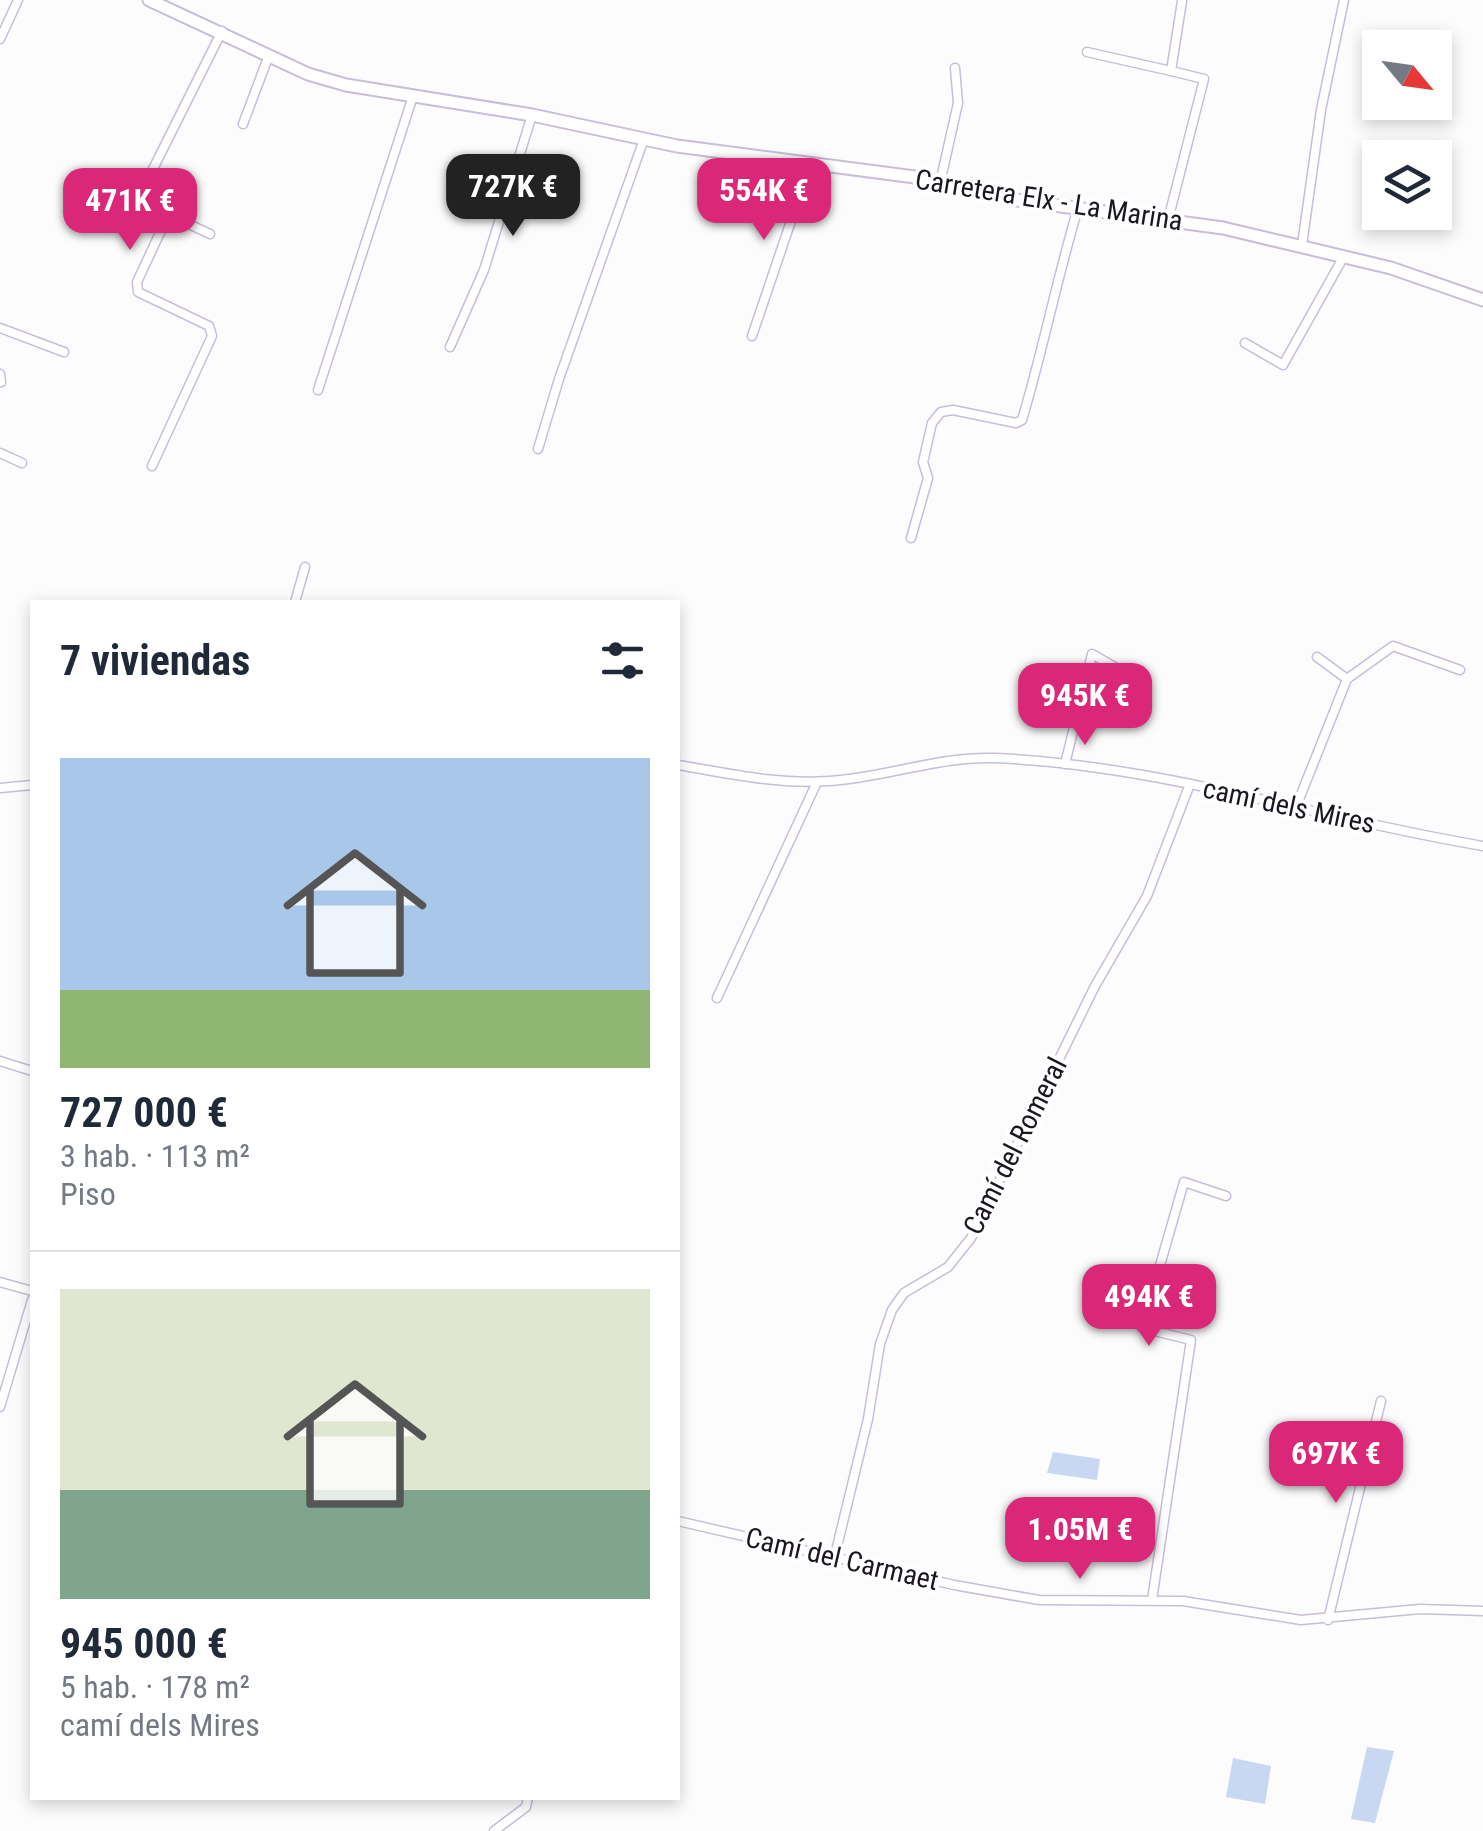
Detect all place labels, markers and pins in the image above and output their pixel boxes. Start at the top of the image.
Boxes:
pin: 727K € [432,154,594,239]
pin: 554K € [683,158,845,243]
pin: 471K € [49,168,211,253]
pin: 945K € [1004,663,1166,748]
pin: 494K € [1068,1264,1230,1349]
pin: 697K € [1255,1421,1417,1506]
pin: 1.05M € [988,1497,1172,1582]

